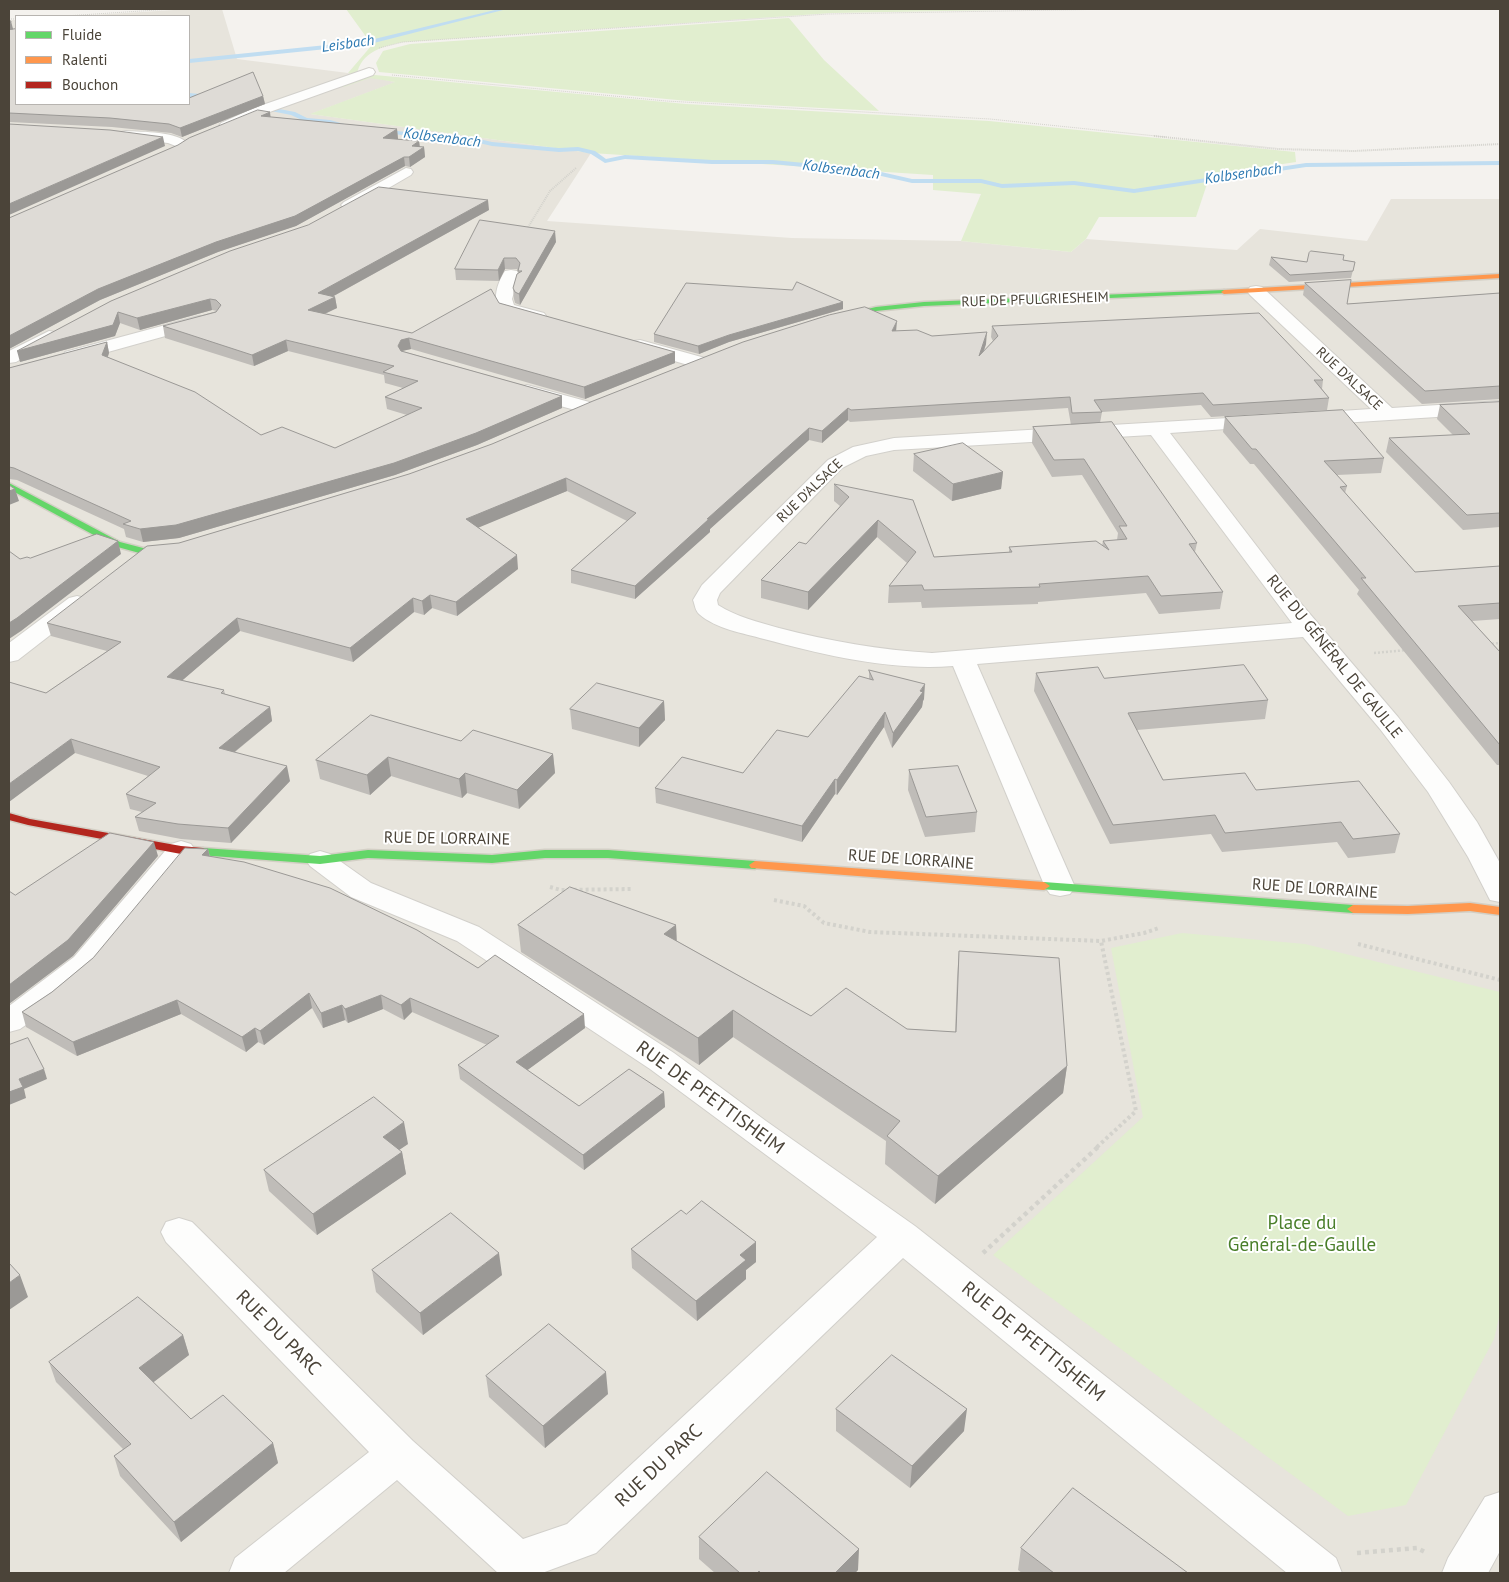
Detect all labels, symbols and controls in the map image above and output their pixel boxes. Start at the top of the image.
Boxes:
legend [15,15,190,105]
text: Fluide [62,25,102,44]
water label: Leisbach [320,31,376,57]
text: Ralenti [62,50,108,69]
text: Bouchon [62,75,118,94]
water label: Kolbsenbach [402,124,482,152]
water label: Kolbsenbach [801,156,881,184]
water label: Kolbsenbach [1203,160,1283,188]
street label: RUE DE PFULGRIESHEIM [961,289,1109,311]
street label: RUE D'ALSACE [1312,344,1386,414]
street label: RUE D'ALSACE [774,455,846,527]
street label: RUE DU GÉNÉRAL DE GAULLE [1262,571,1406,743]
street label: RUE DE LORRAINE [384,828,510,850]
street label: RUE DE LORRAINE [847,846,975,874]
street label: RUE DE LORRAINE [1251,875,1379,903]
street label: RUE DE PFETTISHEIM [631,1037,789,1159]
park label: Place du Général-de-Gaulle [1228,1213,1376,1257]
street label: RUE DE PFETTISHEIM [957,1277,1109,1407]
street label: RUE DU PARC [231,1286,325,1380]
street label: RUE DU PARC [611,1420,707,1512]

